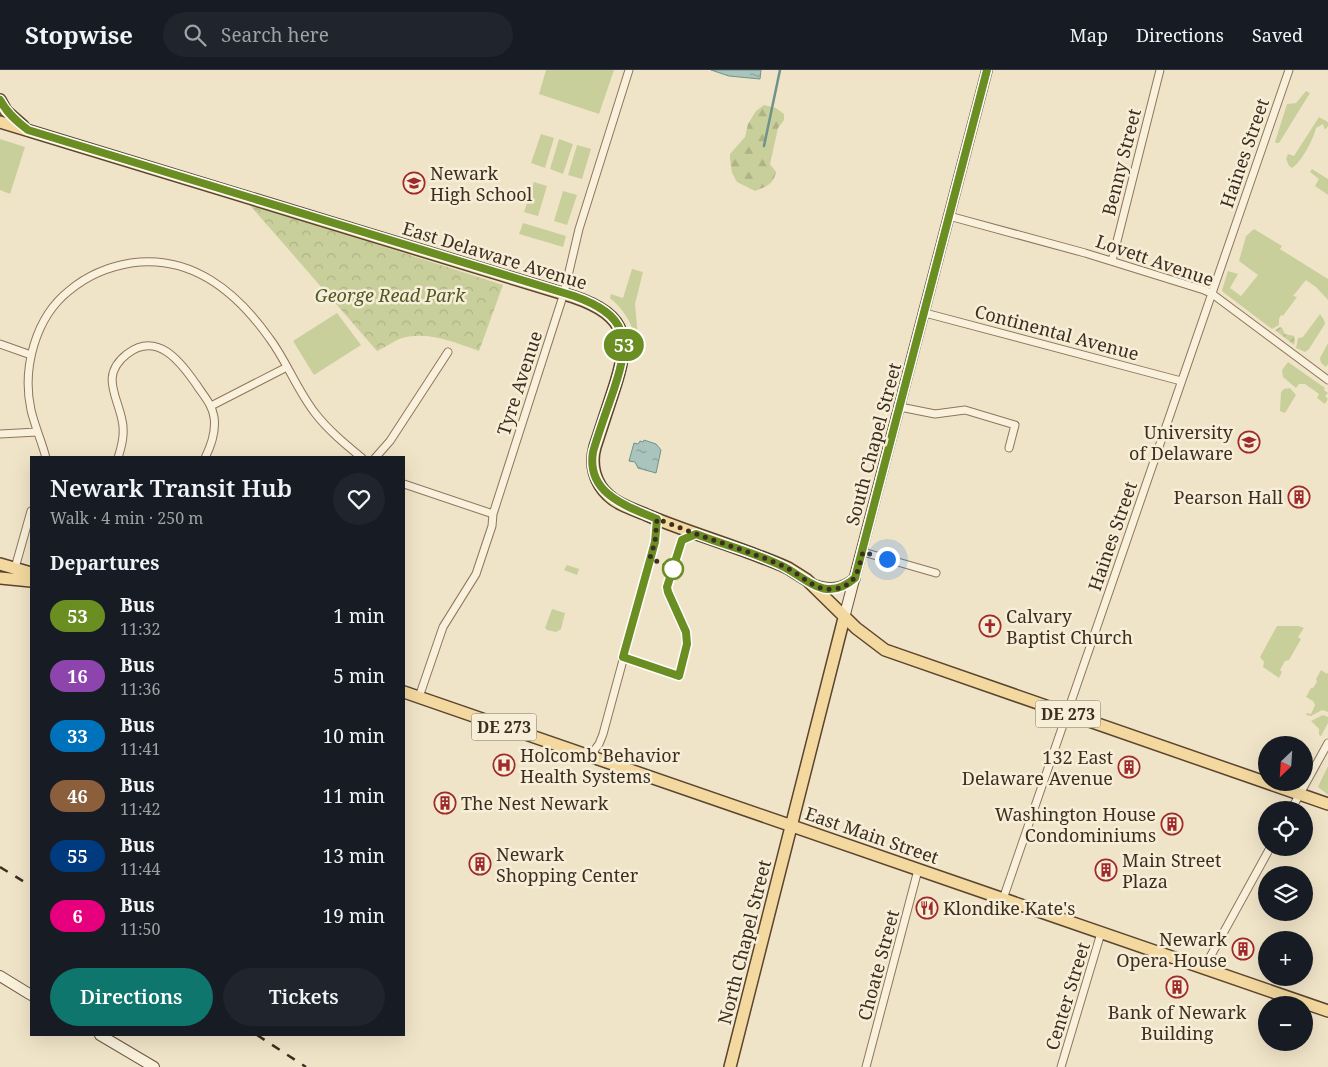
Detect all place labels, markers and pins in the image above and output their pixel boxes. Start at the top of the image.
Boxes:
place label: Newark High School [430,161,533,206]
school or university icon: Newark High School [402,171,426,195]
place label: University of Delaware [1129,420,1234,465]
school or university icon: University of Delaware [1237,430,1261,454]
place label: Pearson Hall [1174,485,1283,509]
building icon: Pearson Hall [1287,485,1311,509]
unlabelled marker [662,558,684,580]
place label: Calvary Baptist Church [1006,604,1133,649]
church icon: Calvary Baptist Church [978,614,1002,638]
place label: Holcomb Behavior Health Systems [520,743,681,788]
place label: 132 East Delaware Avenue [962,745,1113,790]
hospital icon: Holcomb Behavior Health Systems [492,753,516,777]
building icon: 132 East Delaware Avenue [1117,755,1141,779]
building icon: The Nest Newark [433,791,457,815]
place label: The Nest Newark [461,791,609,815]
place label: Washington House Condominiums [995,802,1156,847]
building icon: Washington House Condominiums [1160,812,1184,836]
place label: Newark Shopping Center [496,842,639,887]
place label: Main Street Plaza [1122,848,1221,893]
building icon: Newark Shopping Center [468,852,492,876]
building icon: Main Street Plaza [1094,858,1118,882]
restaurant icon: Klondike Kate's [915,896,939,920]
place label: Klondike Kate's [943,896,1075,920]
place label: Newark Opera House [1116,927,1227,972]
building icon: Newark Opera House [1231,937,1255,961]
building icon: Bank of Newark Building [1165,975,1189,999]
place label: Bank of Newark Building [1108,1000,1247,1045]

